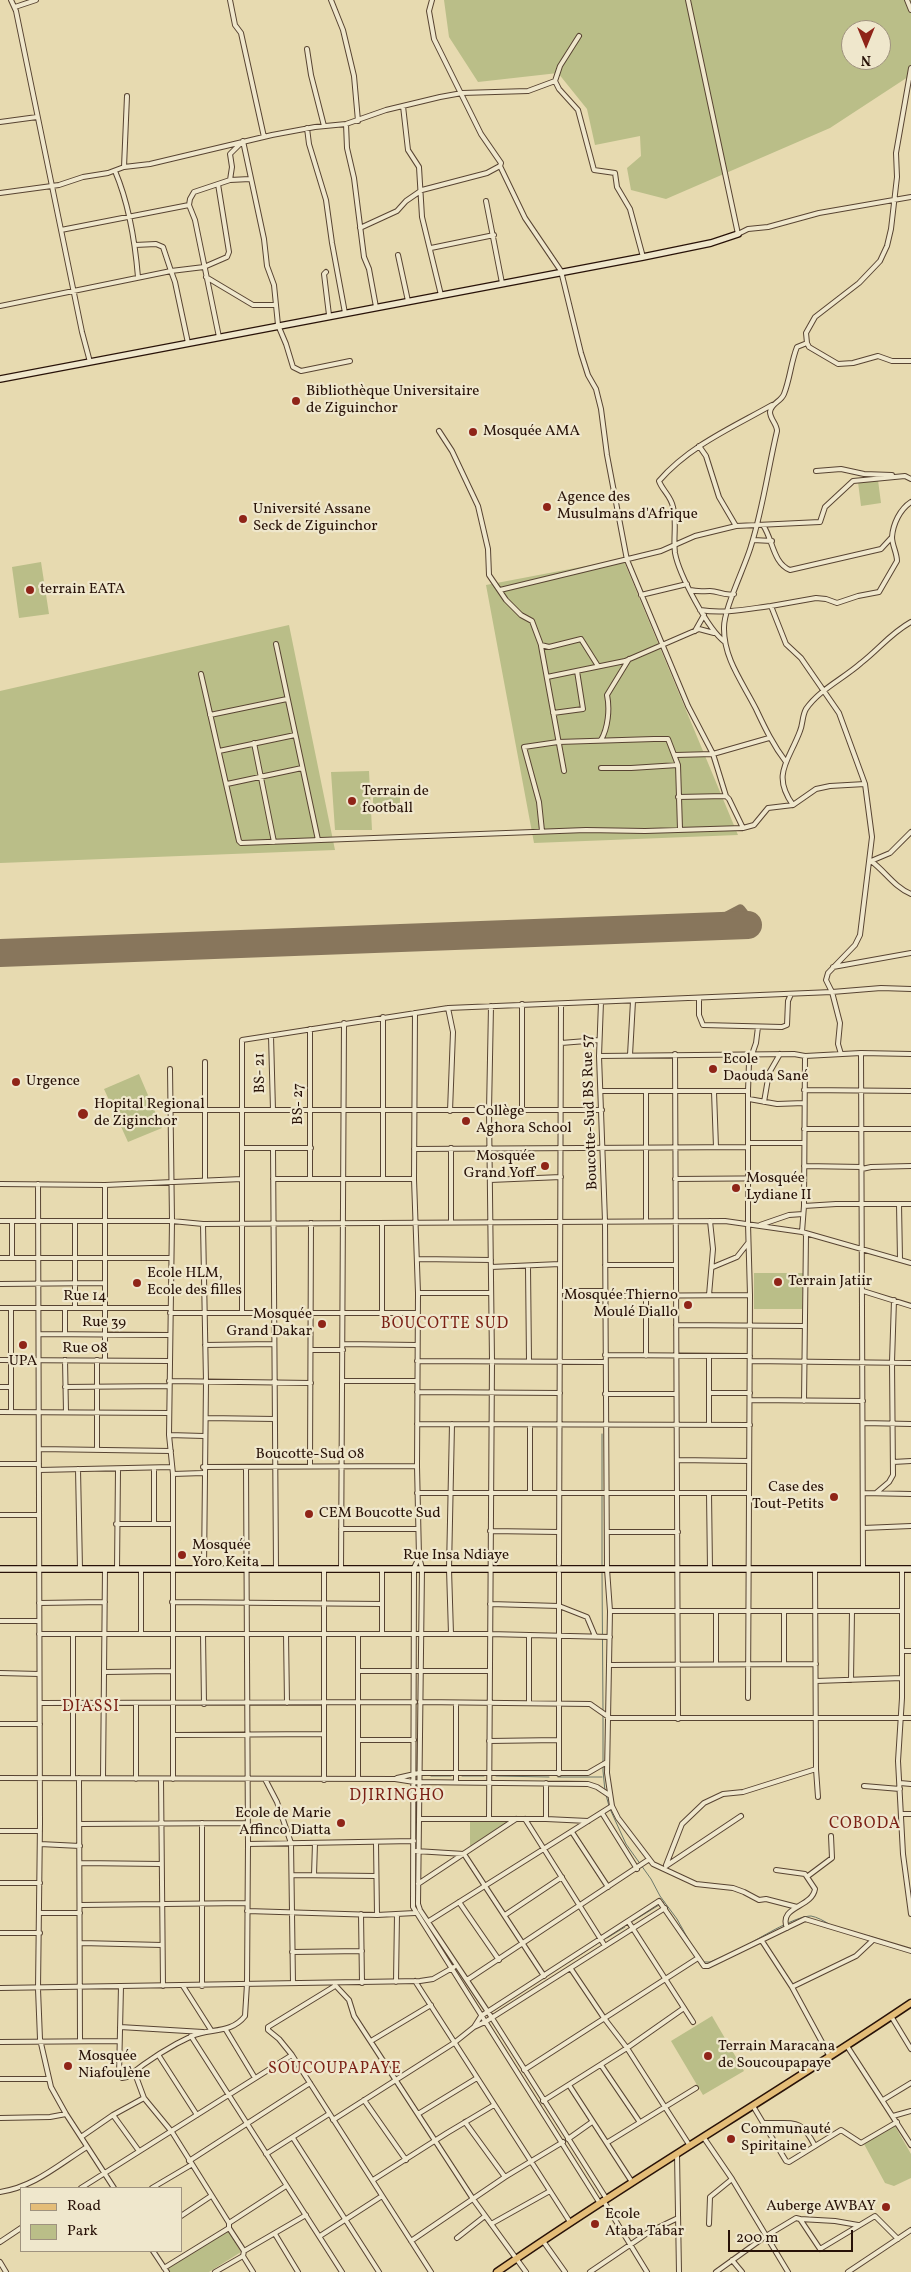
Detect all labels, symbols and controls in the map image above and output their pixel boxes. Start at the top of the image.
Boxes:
north arrow [841,20,891,70]
text: N [861,50,871,69]
place label: Bibliothèque Universitaire de Ziguinchor [306,383,479,418]
marker: Bibliothèque Universitaire de Ziguinchor [290,395,302,407]
place label: Mosquée AMA [483,423,580,441]
marker: Mosquée AMA [467,426,479,438]
place label: Agence des Musulmans d'Afrique [557,489,698,524]
place label: Université Assane Seck de Ziguinchor [253,501,378,536]
marker: Agence des Musulmans d'Afrique [541,501,553,513]
marker: Université Assane Seck de Ziguinchor [237,513,249,525]
place label: terrain EATA [40,581,125,599]
marker: terrain EATA [24,584,36,596]
place label: Terrain de football [362,783,429,818]
marker: Terrain de football [346,795,358,807]
street label: Boucotte-Sud BS Rue 57 [579,1034,603,1190]
place label: Ecole Daouda Sané [723,1051,809,1086]
street label: BS- 21 [252,1052,270,1094]
marker: Ecole Daouda Sané [707,1063,719,1075]
place label: Urgence [26,1073,80,1091]
marker: Urgence [10,1076,22,1088]
street label: BS- 27 [290,1083,308,1125]
place label: Hopital Regional de Ziginchor [94,1096,205,1131]
place label: Collège Aghora School [476,1103,572,1138]
marker: Hopital Regional de Ziginchor [76,1107,90,1121]
marker: Collège Aghora School [460,1115,472,1127]
place label: Mosquée Grand Yoff [464,1148,535,1183]
marker: Mosquée Grand Yoff [539,1160,551,1172]
place label: Mosquée Lydiane II [746,1170,811,1205]
marker: Mosquée Lydiane II [730,1182,742,1194]
place label: Ecole HLM, Ecole des filles [147,1265,242,1300]
place label: Terrain Jatiir [788,1273,872,1291]
marker: Terrain Jatiir [772,1276,784,1288]
marker: Ecole HLM, Ecole des filles [131,1277,143,1289]
place label: Mosquée Thierno Moulé Diallo [564,1287,678,1322]
street label: Rue 14 [63,1288,107,1306]
marker: Mosquée Thierno Moulé Diallo [682,1299,694,1311]
place label: Mosquée Grand Dakar [227,1306,312,1341]
street label: Rue 39 [82,1314,126,1332]
district label: BOUCOTTE SUD [379,1315,511,1335]
marker: Mosquée Grand Dakar [316,1318,328,1330]
marker: UPA [17,1339,29,1351]
street label: Rue 08 [62,1340,108,1358]
place label: UPA [9,1353,37,1371]
street label: Boucotte-Sud 08 [256,1446,364,1464]
place label: Case des Tout-Petits [752,1479,824,1514]
marker: Case des Tout-Petits [828,1491,840,1503]
place label: CEM Boucotte Sud [319,1505,441,1523]
marker: CEM Boucotte Sud [303,1508,315,1520]
place label: Mosquée Yoro Keita [192,1537,259,1572]
street label: Rue Insa Ndiaye [403,1547,509,1565]
marker: Mosquée Yoro Keita [176,1549,188,1561]
district label: DIASSI [61,1698,121,1718]
district label: DJIRINGHO [348,1787,446,1807]
place label: Ecole de Marie Affinco Diatta [235,1805,331,1840]
district label: COBODA [828,1815,902,1835]
marker: Ecole de Marie Affinco Diatta [335,1817,347,1829]
place label: Terrain Maracana de Soucoupapaye [718,2038,835,2073]
place label: Mosquée Niafoulène [78,2048,150,2083]
marker: Terrain Maracana de Soucoupapaye [702,2050,714,2062]
marker: Mosquée Niafoulène [62,2060,74,2072]
district label: SOUCOUPAPAYE [267,2060,403,2080]
place label: Communauté Spiritaine [741,2121,831,2156]
marker: Communauté Spiritaine [725,2133,737,2145]
legend [20,2187,182,2252]
text: Road [67,2196,101,2217]
place label: Auberge AWBAY [766,2198,876,2216]
marker: Auberge AWBAY [880,2201,892,2213]
place label: Ecole Ataba Tabar [605,2206,684,2241]
marker: Ecole Ataba Tabar [589,2218,601,2230]
scale bar [731,2220,856,2252]
text: Park [67,2221,98,2242]
text: 200 m [736,2228,779,2249]

